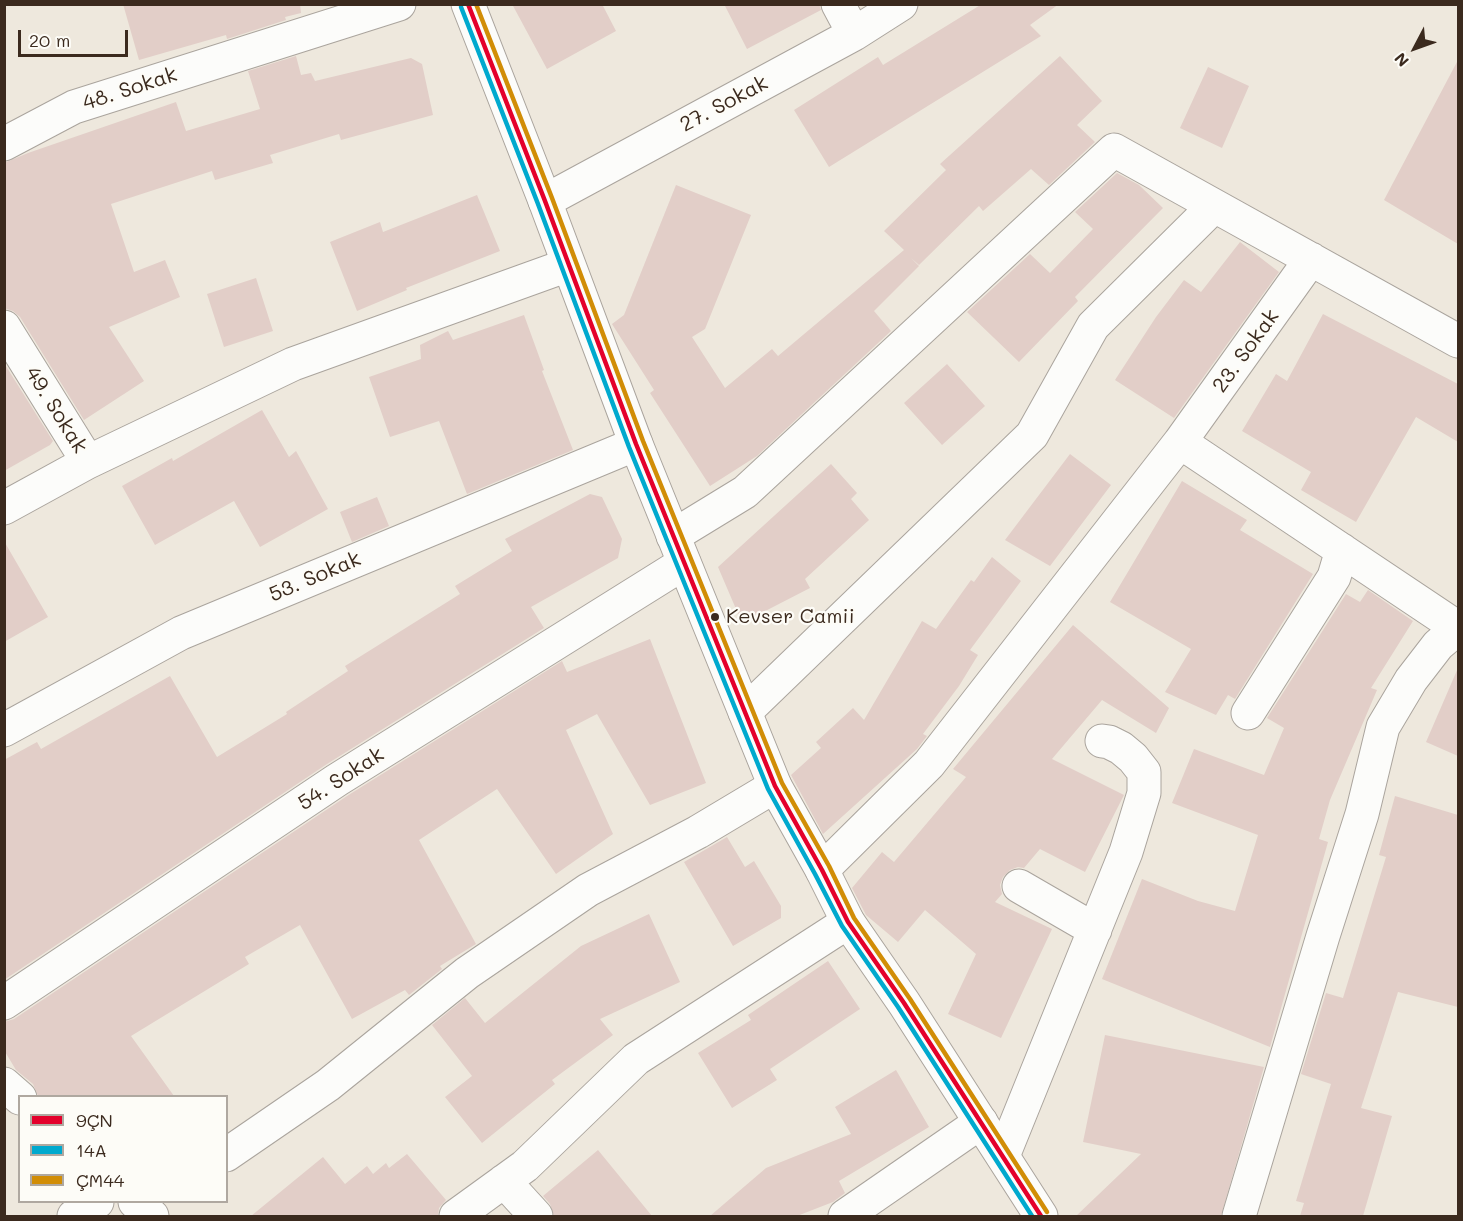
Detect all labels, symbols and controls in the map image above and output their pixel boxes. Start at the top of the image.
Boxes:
scale bar [21,18,130,56]
north arrow [1385,18,1445,78]
text: 20 m [29,28,70,52]
text: N [1389,49,1413,72]
street label: 48. Sokak [80,62,180,116]
street label: 27. Sokak [676,70,772,138]
street label: 23. Sokak [1207,305,1285,397]
street label: 49. Sokak [20,362,92,458]
street label: 53. Sokak [265,546,365,608]
place label: Kevser Camii [726,605,855,629]
marker: Kevser Camii [709,611,721,623]
street label: 54. Sokak [293,742,389,816]
legend [18,1095,228,1203]
text: 9ÇN [76,1108,113,1132]
text: 14A [76,1138,107,1162]
text: ÇM44 [76,1168,124,1192]

